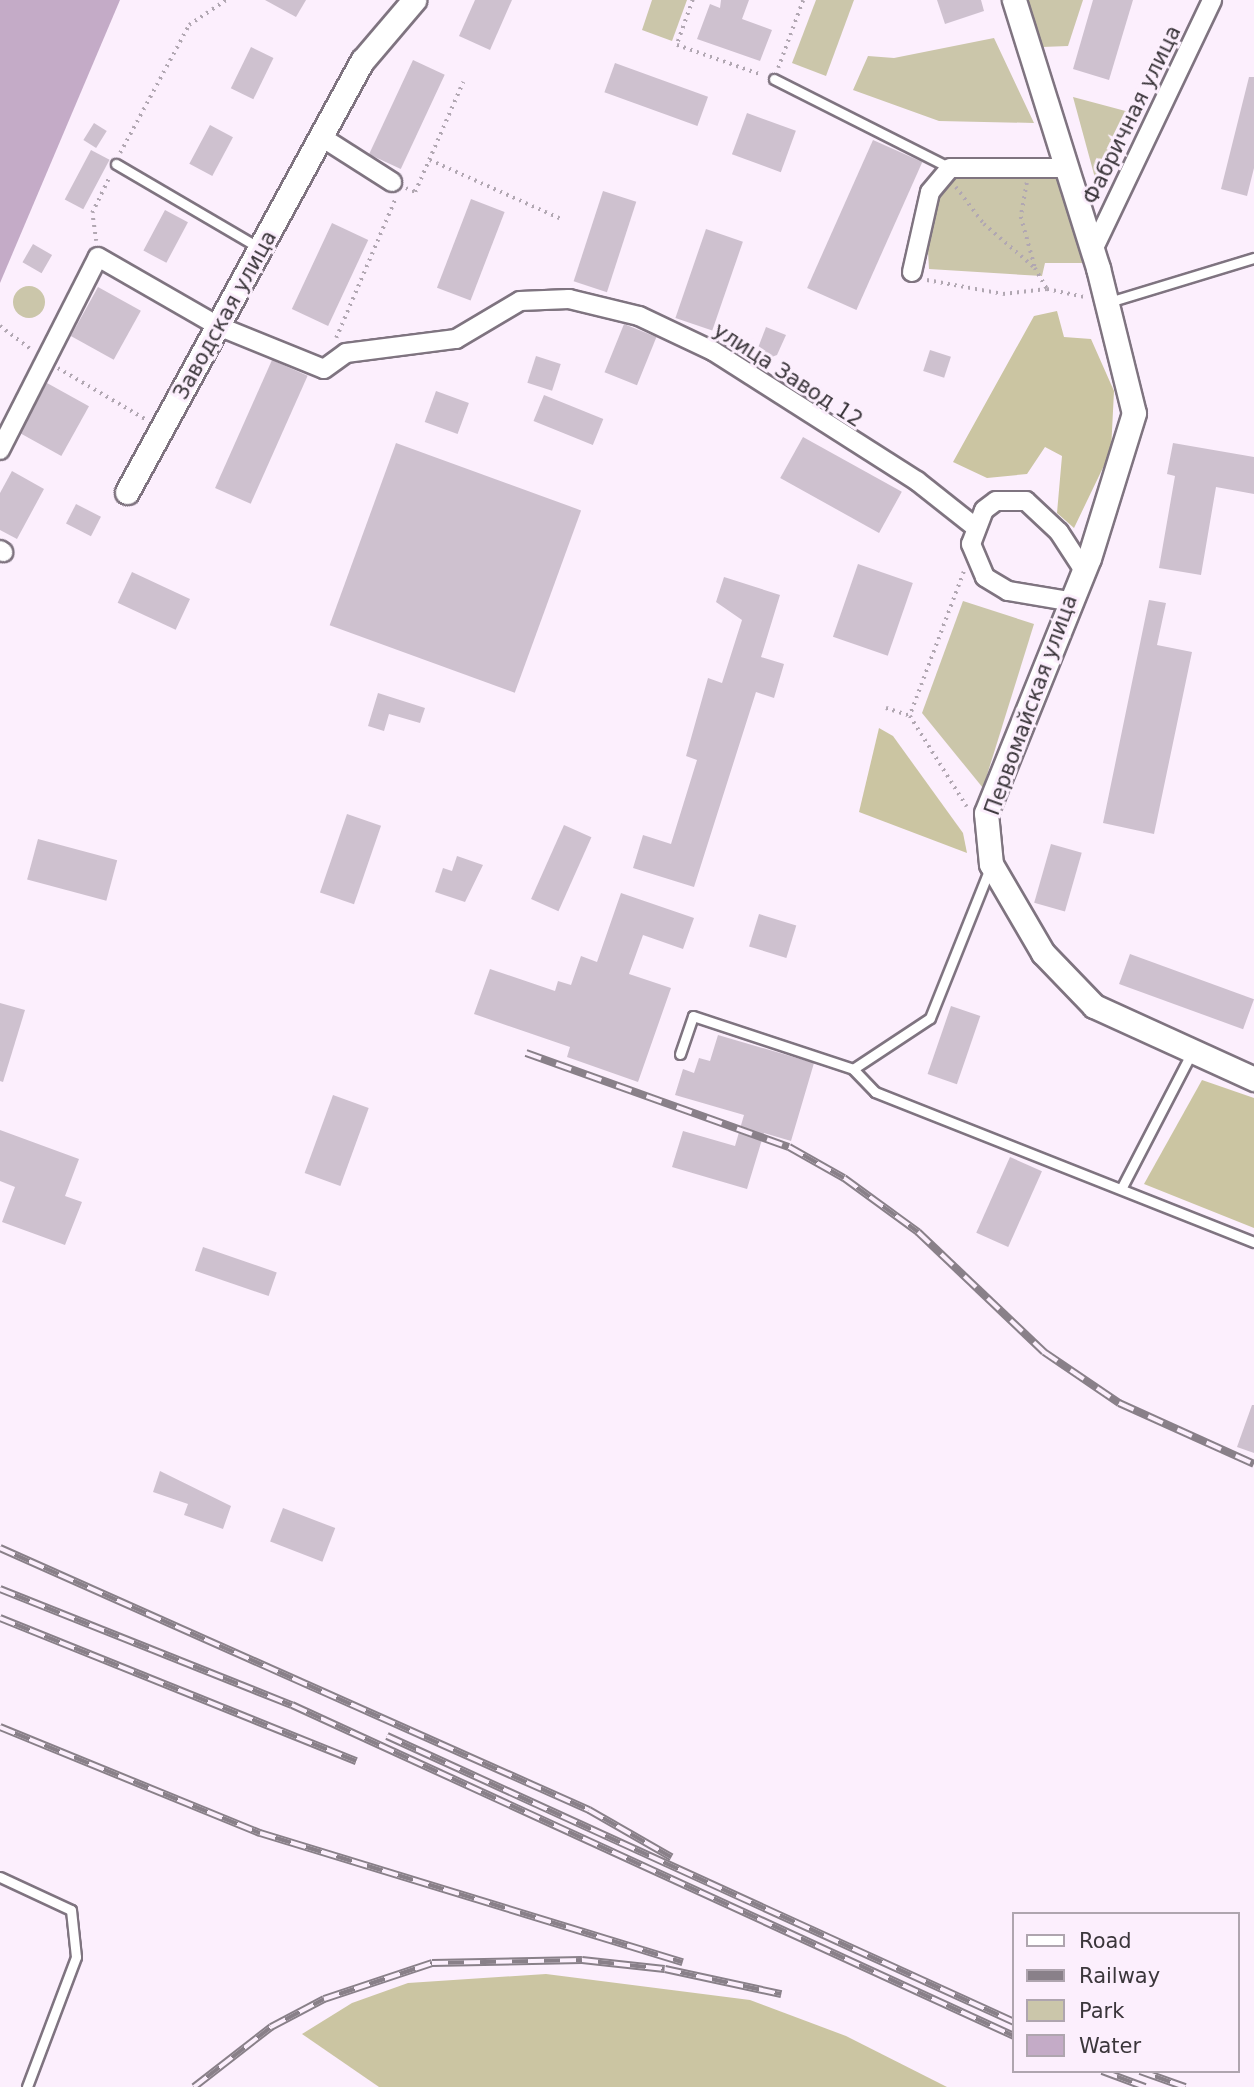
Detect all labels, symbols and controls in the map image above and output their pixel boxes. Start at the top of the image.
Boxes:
street label: Фабричная улица [1078,21,1186,209]
street label: Заводская улица [168,226,282,404]
street label: улица Завод 12 [709,317,867,433]
street label: Первомайская улица [979,591,1083,819]
legend [1012,1912,1240,2073]
text: Road [1079,1929,1132,1953]
text: Railway [1079,1964,1160,1988]
text: Park [1079,1999,1124,2023]
text: Water [1079,2034,1141,2058]

